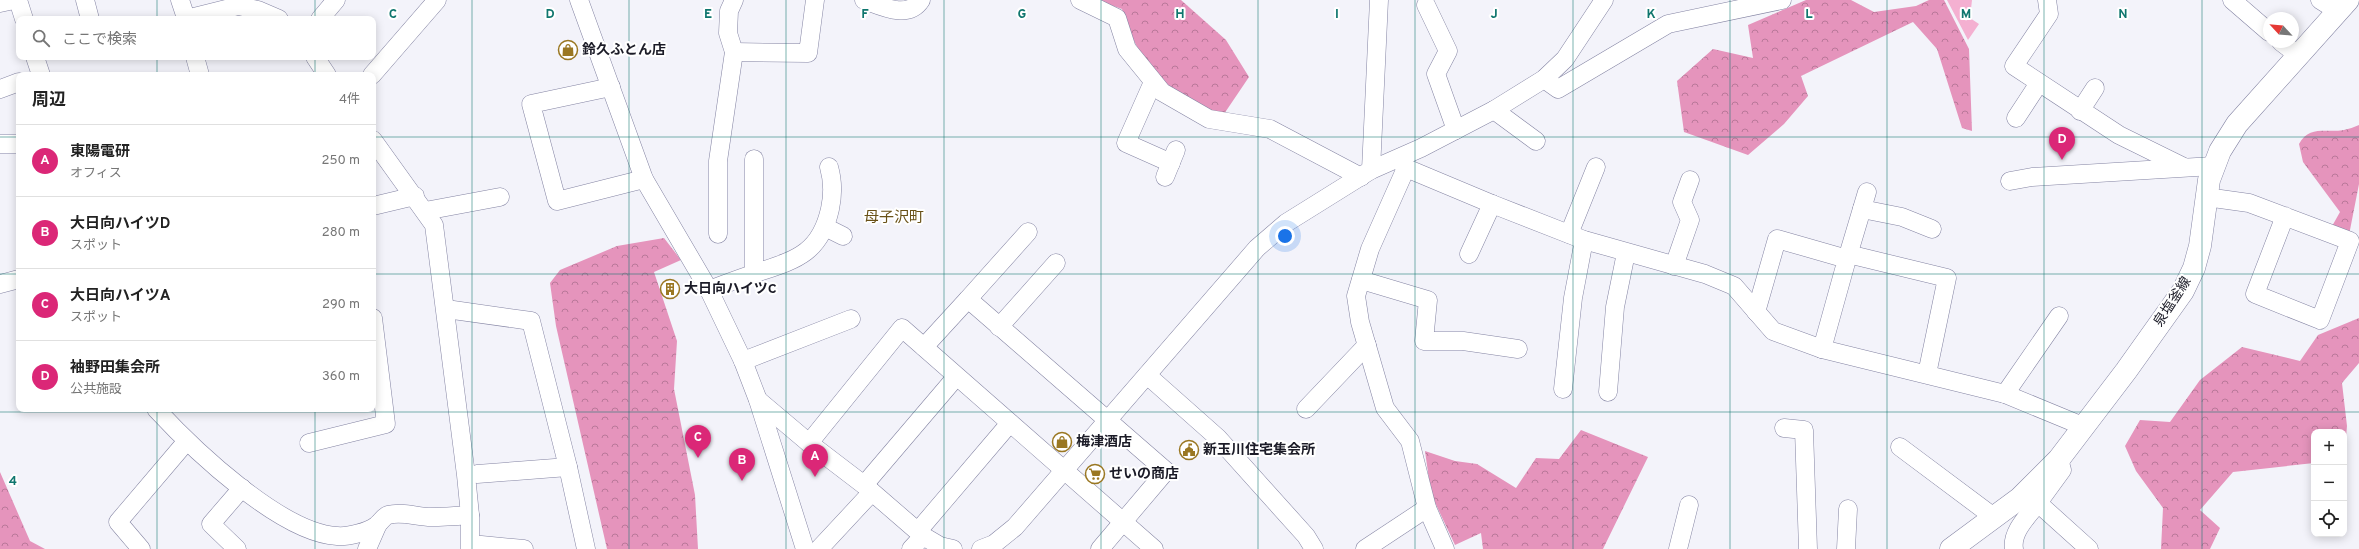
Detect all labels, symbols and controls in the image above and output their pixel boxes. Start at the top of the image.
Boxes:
text: C [389,7,397,23]
text: D [545,7,555,23]
text: E [704,7,712,23]
text: F [861,7,869,23]
text: G [1018,7,1027,23]
text: H [1175,7,1185,23]
text: I [1335,7,1339,23]
text: J [1490,7,1498,23]
text: K [1646,7,1656,23]
text: L [1805,7,1813,23]
text: M [1961,7,1971,23]
text: N [2118,7,2128,23]
north arrow [2263,12,2299,48]
search box [16,16,376,60]
icon: search [30,27,52,49]
text: ここで検索 [62,31,137,50]
shop icon: 鈴久ふとん店 [557,39,579,61]
place label: 鈴久ふとん店 [582,42,666,59]
text: 周辺 [32,90,66,112]
text: 4件 [339,92,360,108]
pin: D [2049,127,2075,160]
text: 東陽電研 [70,143,130,162]
text: A [40,153,50,169]
text: 250 m [322,153,360,169]
text: オフィス [70,166,122,182]
district label: 母子沢町 [864,209,924,228]
text: 大日向ハイツD [70,215,170,234]
text: B [41,225,49,241]
text: 280 m [322,225,360,241]
your location [1275,226,1295,246]
text: スポット [70,238,122,254]
street label: 泉塩釜線 [2150,273,2195,330]
building icon: 大日向ハイツC [659,278,681,300]
place label: 大日向ハイツC [684,281,777,298]
text: 大日向ハイツA [70,287,170,306]
text: C [41,297,49,313]
text: 290 m [322,297,360,313]
text: スポット [70,310,122,326]
text: 袖野田集会所 [70,359,160,378]
text: D [40,369,50,385]
text: 360 m [322,369,360,385]
text: 公共施設 [70,382,122,398]
pin: C [685,425,711,458]
map controls [2311,429,2347,537]
button: + [2311,429,2347,465]
shop icon: 梅津酒店 [1051,431,1073,453]
place label: 梅津酒店 [1076,433,1132,451]
public building icon: 新玉川住宅集会所 [1178,439,1200,461]
place label: 新玉川住宅集会所 [1203,441,1315,459]
pin: A [802,444,828,477]
pin: B [729,448,755,481]
supermarket icon: せいの商店 [1084,463,1106,485]
button: − [2311,465,2347,501]
place label: せいの商店 [1109,466,1179,483]
text: 4 [9,474,17,490]
button: locate [2311,501,2347,537]

